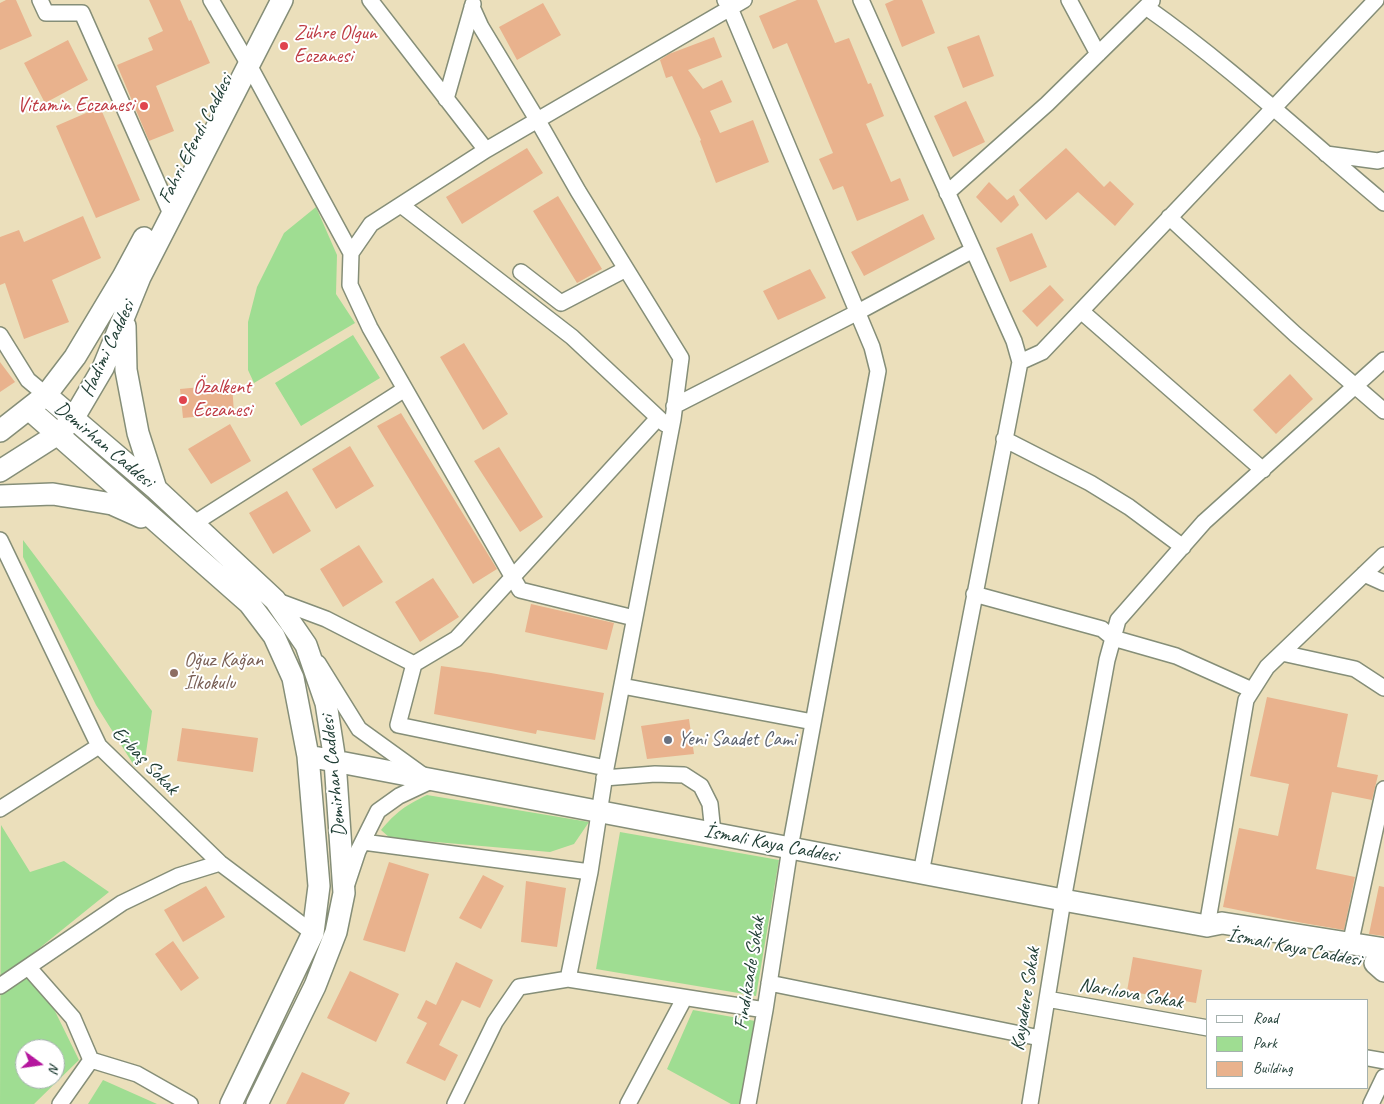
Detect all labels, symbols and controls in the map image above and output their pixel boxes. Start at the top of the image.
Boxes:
place label: Zühre Olgun Eczanesi [294,22,377,69]
marker: Zühre Olgun Eczanesi [278,40,290,52]
street label: Fahri Efendi Caddesi [153,70,239,208]
place label: Vitamin Eczanesi [17,94,134,118]
marker: Vitamin Eczanesi [138,100,150,112]
street label: Hadimi Caddesi [75,297,141,401]
place label: Özalkent Eczanesi [193,376,252,423]
marker: Özalkent Eczanesi [177,394,189,406]
street label: Demirhan Caddesi [49,396,159,494]
place label: Oğuz Kağan İlkokulu [184,649,263,696]
marker: Oğuz Kağan İlkokulu [168,667,180,679]
street label: Demirhan Caddesi [316,714,352,838]
street label: Erbaş Sokak [106,722,184,800]
place label: Yeni Saadet Cami [678,728,796,752]
marker: Yeni Saadet Cami [662,734,674,746]
street label: İsmali Kaya Caddesi [702,819,840,869]
street label: Fındıkzade Sokak [729,915,771,1031]
street label: İsmali Kaya Caddesi [1225,923,1363,973]
street label: Kayadere Sokak [1006,946,1046,1052]
street label: Narılıova Sokak [1077,973,1185,1015]
legend [1206,999,1369,1089]
text: Road [1253,1009,1278,1028]
text: Park [1253,1034,1277,1053]
north arrow [15,1039,65,1089]
text: Building [1253,1059,1292,1078]
text: N [45,1061,63,1074]

